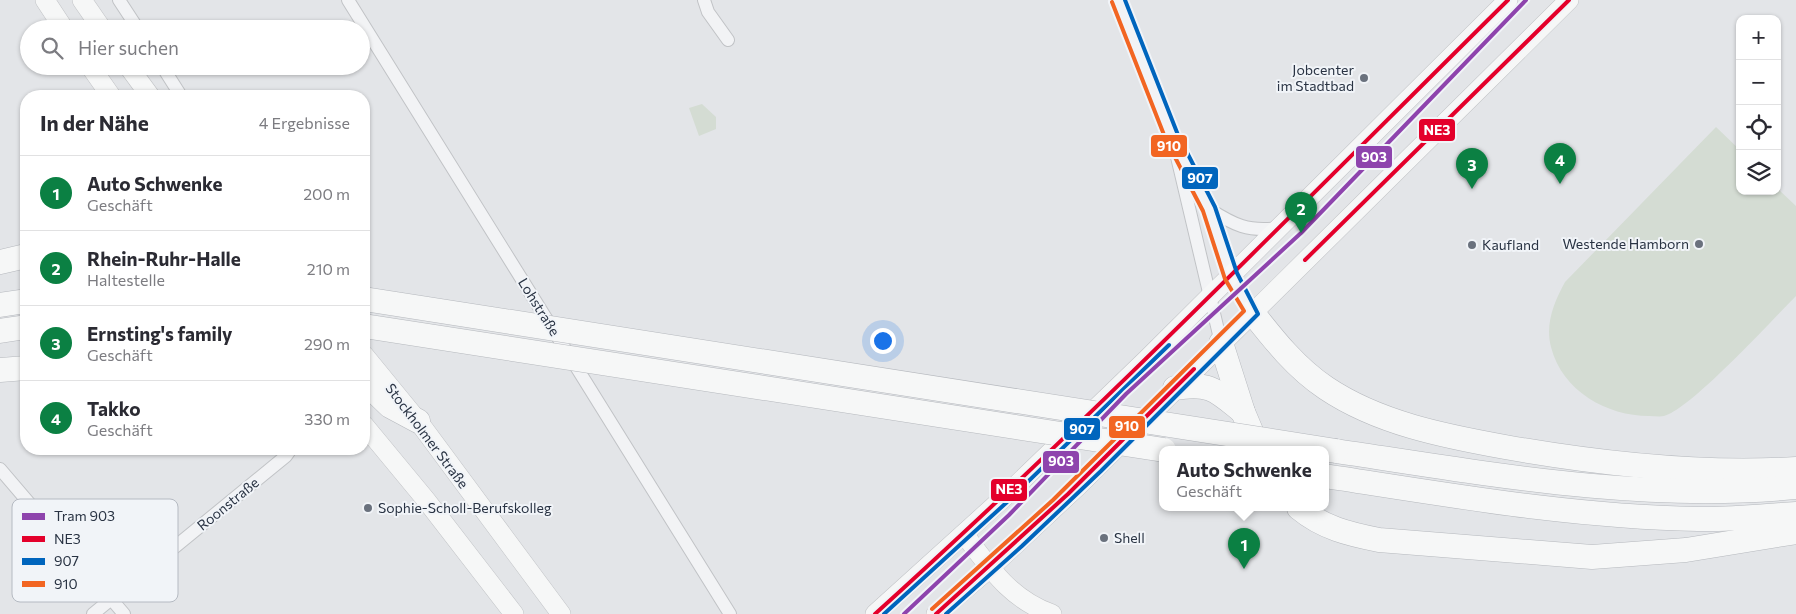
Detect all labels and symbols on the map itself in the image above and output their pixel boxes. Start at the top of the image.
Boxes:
place label: Jobcenter im Stadtbad [1277,61,1354,94]
marker: Jobcenter im Stadtbad [1358,72,1370,84]
line badge: NE3 [1418,118,1456,142]
text: NE3 [1423,121,1451,138]
line badge: 910 [1150,134,1188,158]
text: 910 [1157,137,1181,154]
pin: 4 [1544,143,1576,184]
line badge: 903 [1355,145,1393,169]
text: 903 [1361,148,1387,165]
pin: 3 [1456,148,1488,189]
line badge: 907 [1181,166,1219,190]
text: 907 [1187,169,1213,186]
pin: 2 [1285,192,1317,233]
place label: Westende Hamborn [1562,235,1689,252]
place label: Kaufland [1482,236,1539,253]
marker: Westende Hamborn [1693,238,1705,250]
marker: Kaufland [1466,239,1478,251]
street label: Lohstraße [515,275,564,339]
your location [870,328,896,354]
street label: Stockholmer Straße [382,380,472,491]
line badge: 910 [1108,415,1146,439]
line badge: 907 [1063,417,1101,441]
text: 910 [1115,417,1139,434]
text: 907 [1069,420,1095,437]
line badge: 903 [1042,450,1080,474]
text: 903 [1048,452,1074,469]
street label: Roonstraße [193,474,262,534]
line badge: NE3 [990,478,1028,502]
text: NE3 [995,480,1023,497]
legend [12,499,178,602]
place label: Sophie-Scholl-Berufskolleg [378,499,552,516]
marker: Sophie-Scholl-Berufskolleg [362,502,374,514]
text: Tram 903 [54,507,115,524]
pin: 1 [1228,528,1260,569]
place label: Shell [1114,529,1145,546]
text: NE3 [54,530,81,547]
marker: Shell [1098,532,1110,544]
text: 907 [54,552,79,569]
text: 910 [54,575,78,592]

